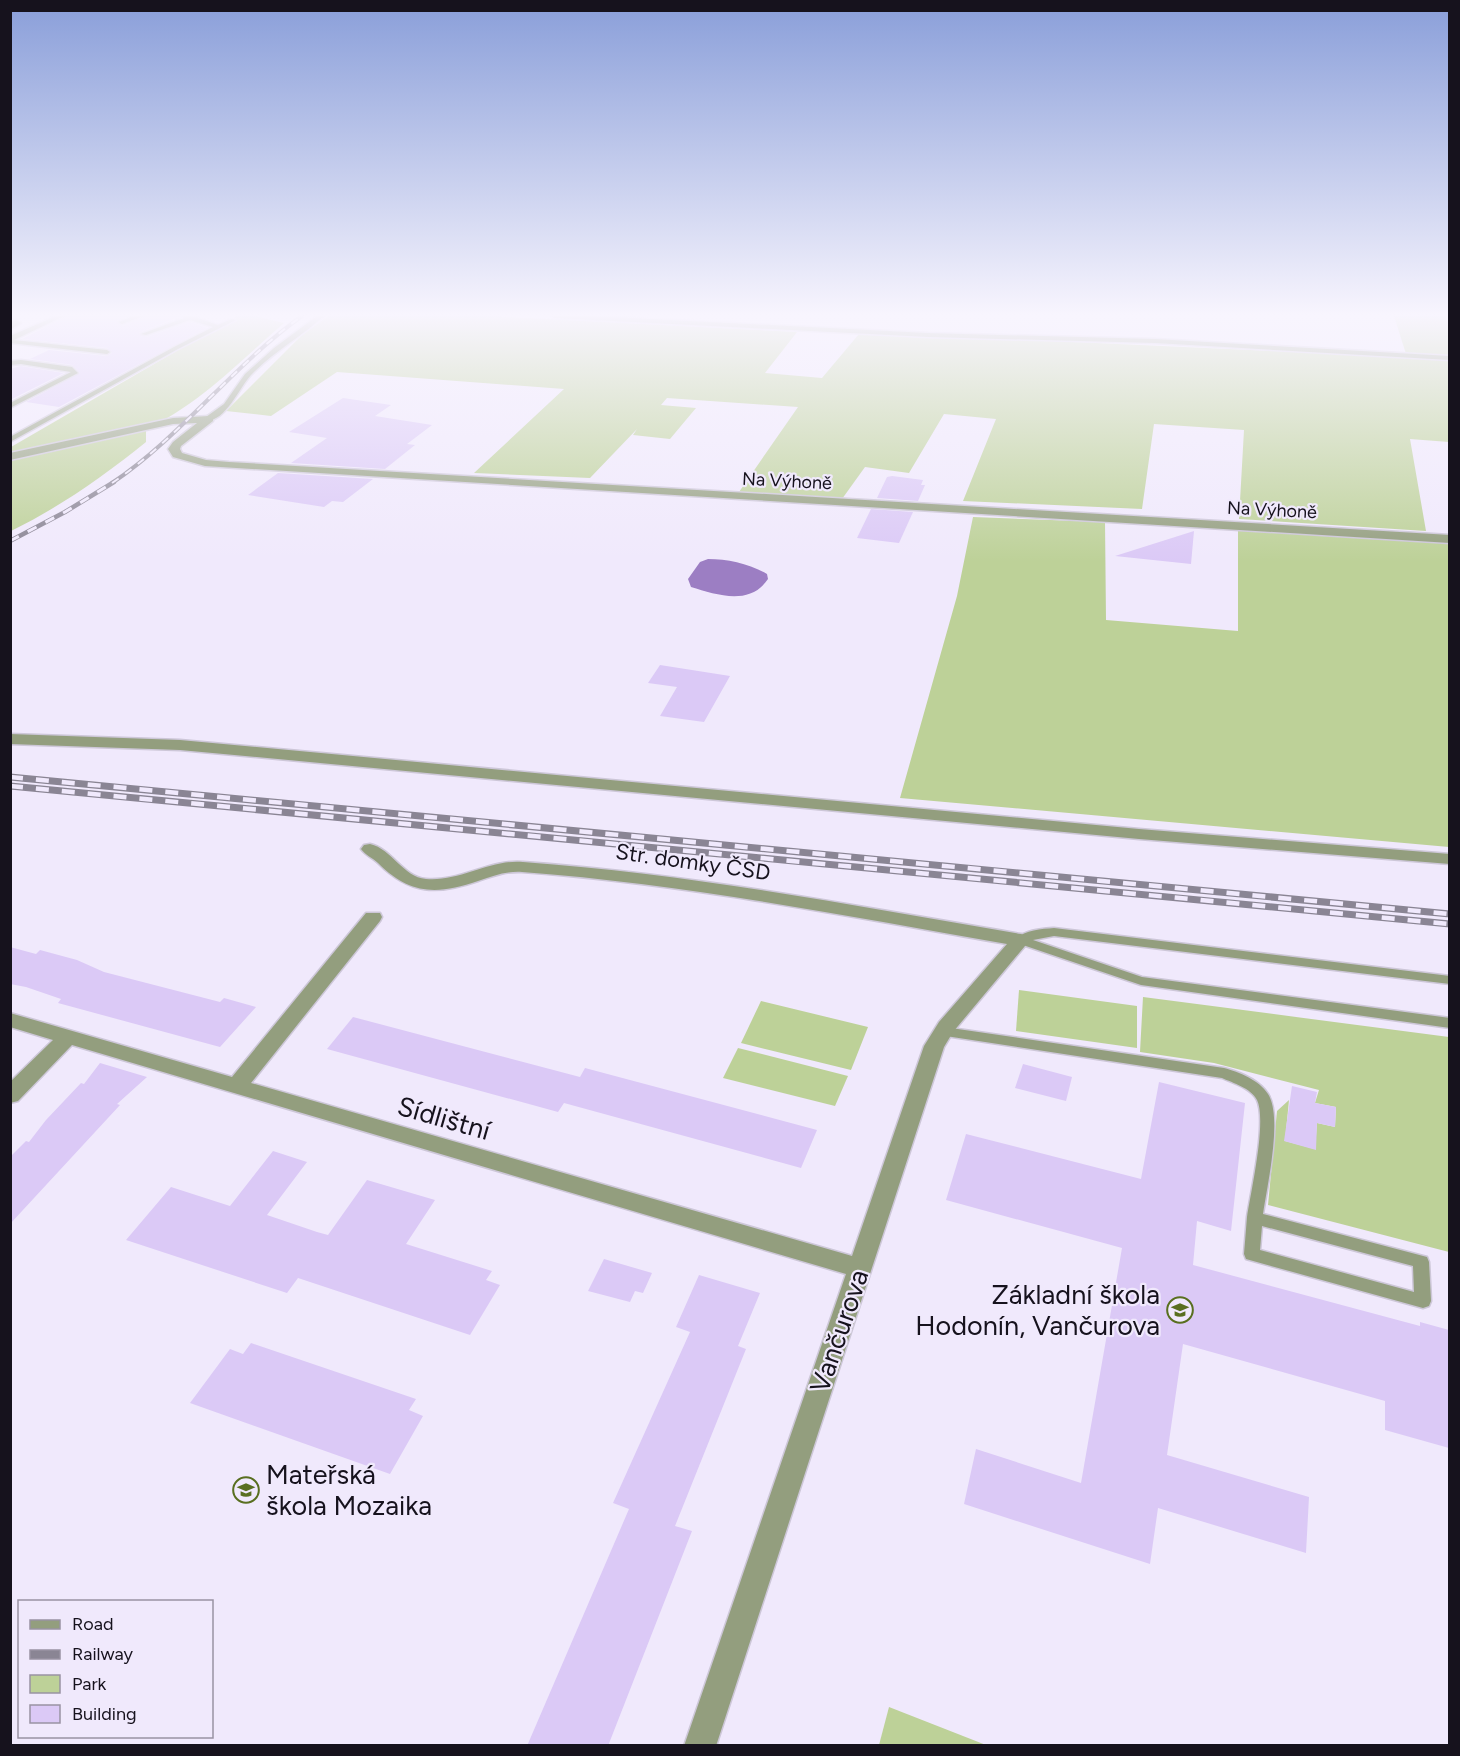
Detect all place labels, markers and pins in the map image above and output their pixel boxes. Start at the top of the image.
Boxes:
place label: Základní škola Hodonín, Vančurova [915,1278,1160,1342]
school or university icon: Základní škola Hodonín, Vančurova [1165,1295,1195,1325]
place label: Mateřská škola Mozaika [266,1458,432,1522]
school or university icon: Mateřská škola Mozaika [231,1475,261,1505]

